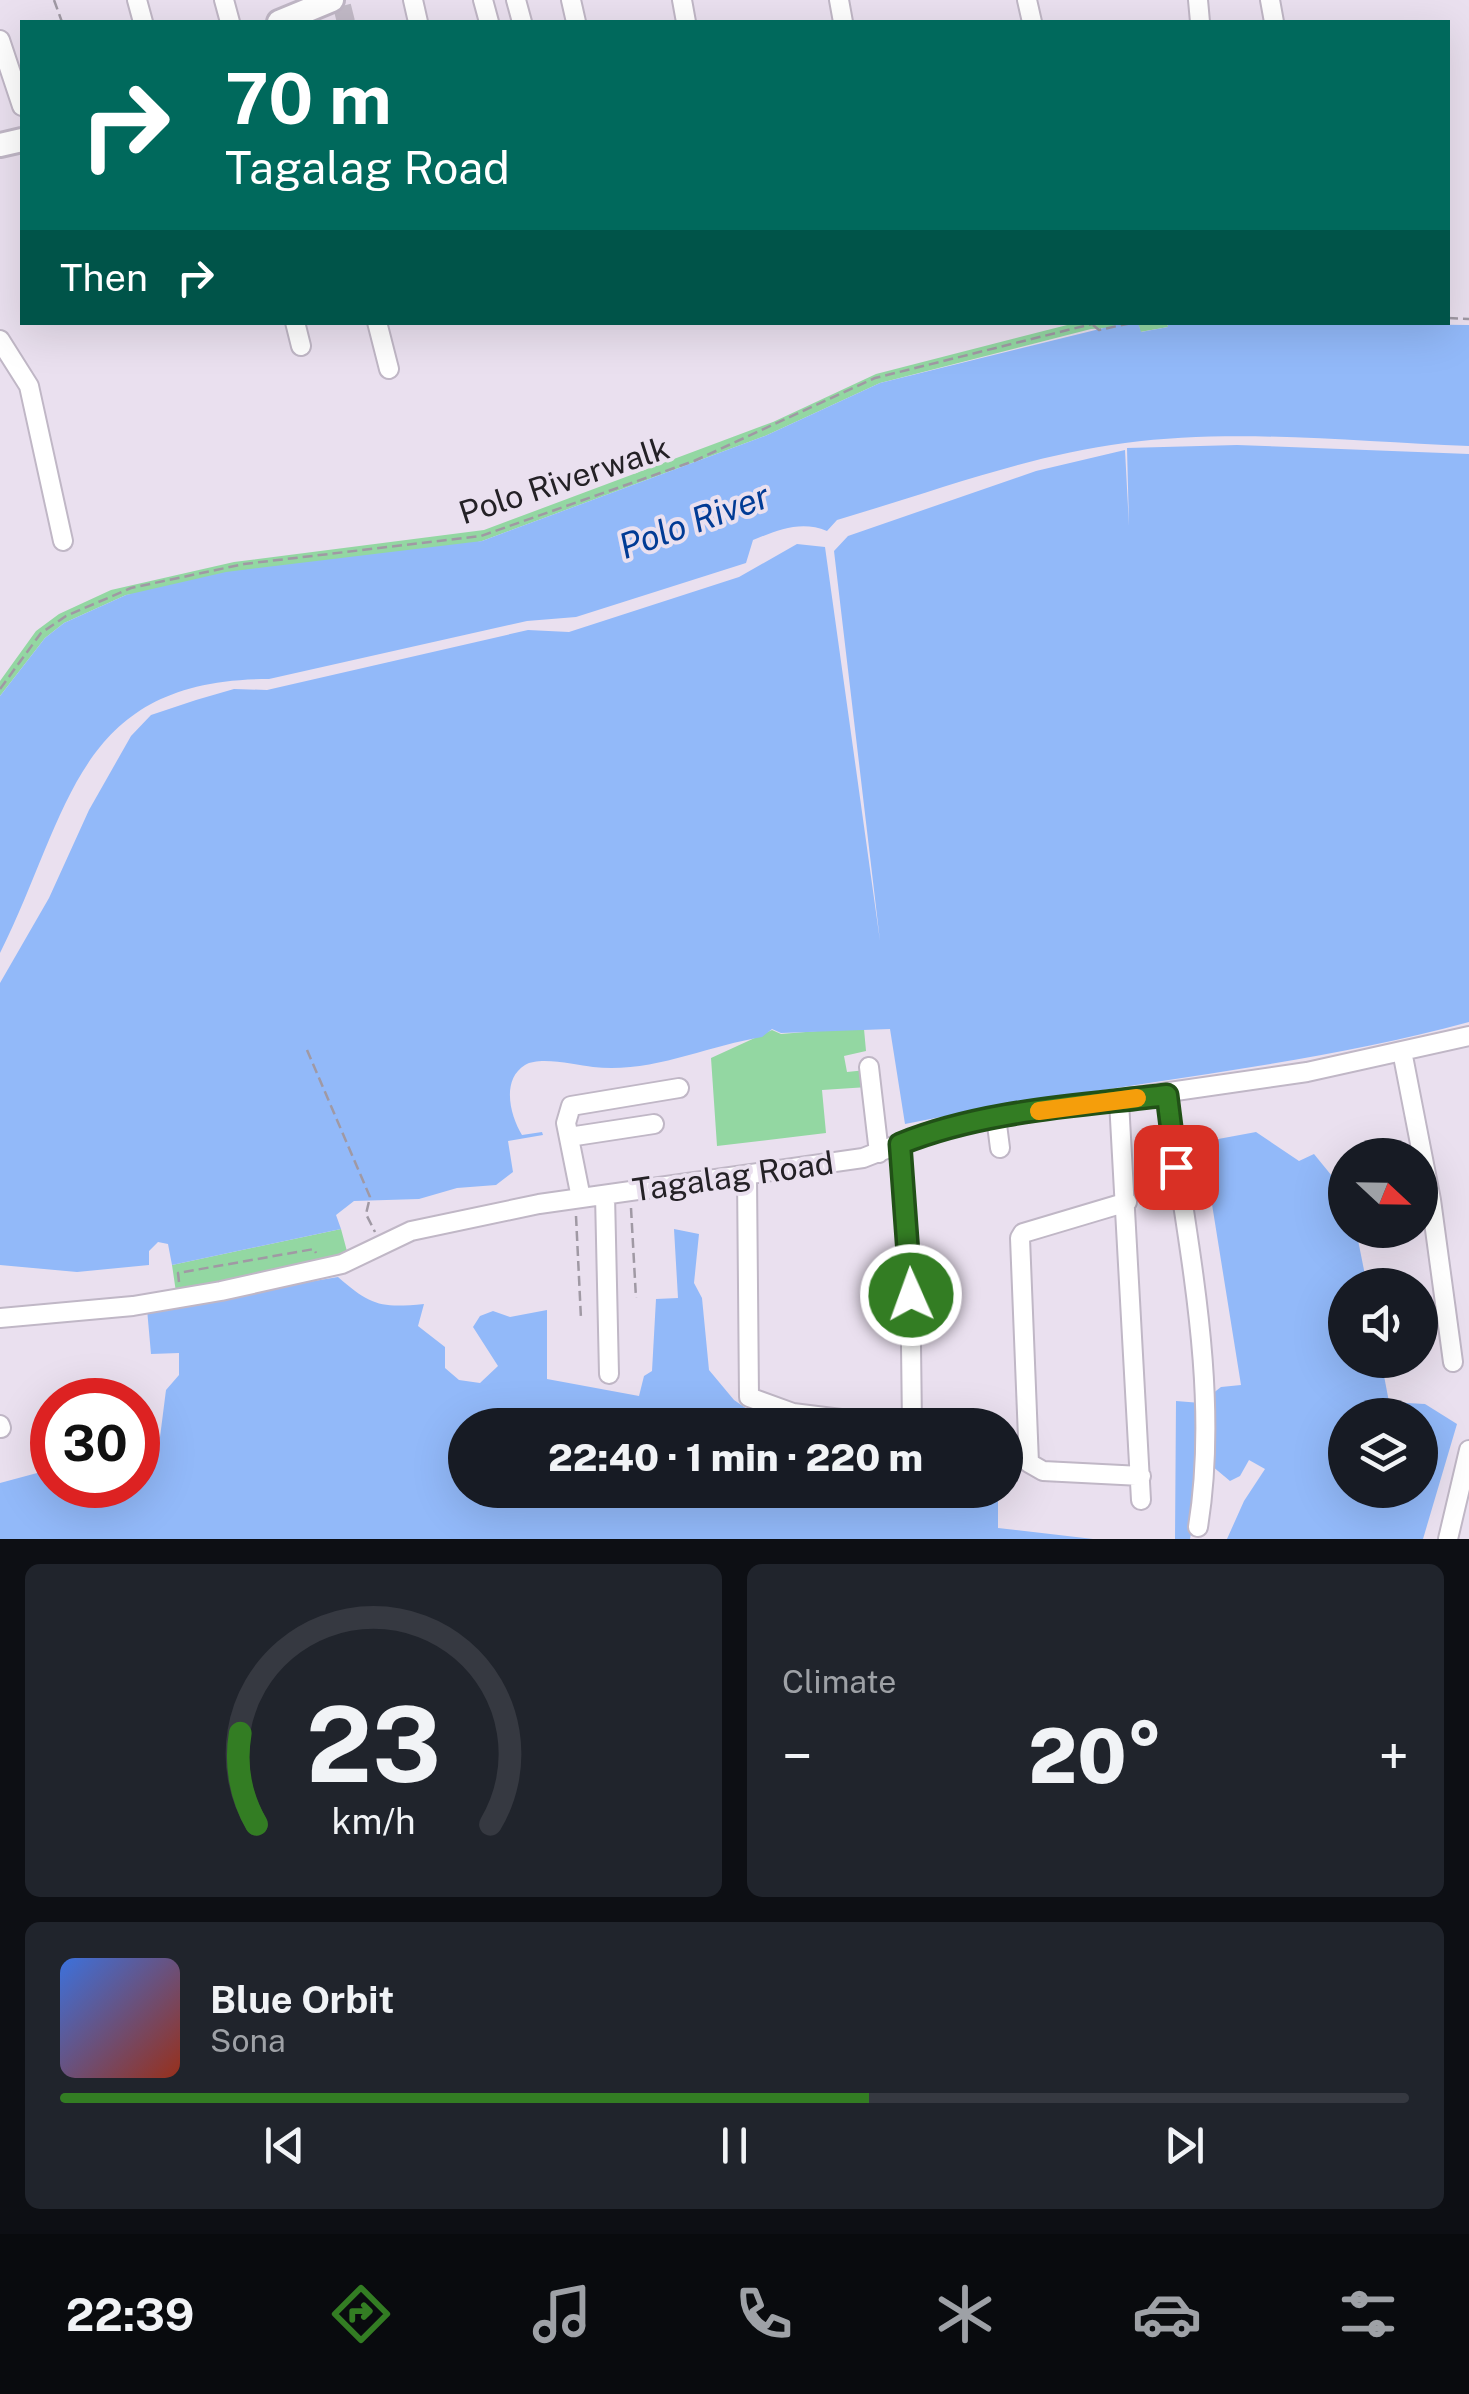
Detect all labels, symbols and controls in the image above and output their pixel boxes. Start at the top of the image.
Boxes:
text: 70 m [225,57,392,140]
icon: right [60,60,190,190]
text: Tagalag Road [225,141,510,194]
icon: right [168,250,223,305]
text: Then [60,255,148,300]
street label: Polo Riverwalk [454,429,674,531]
water label: Polo River [613,475,776,567]
pin [1134,1125,1219,1210]
north arrow [1328,1138,1438,1248]
map controls [1328,1138,1438,1508]
icon: arrive [1149,1140,1204,1195]
street label: Tagalag Road [630,1144,836,1208]
position arrow [859,1243,963,1347]
button: sound [1328,1268,1438,1378]
speed limit sign: 30 [30,1378,160,1508]
button: layers [1328,1398,1438,1508]
text: 22:40 · 1 min · 220 m [548,1435,923,1480]
text: Climate [782,1663,896,1700]
text: 23 [306,1683,441,1805]
text: 20° [1028,1712,1163,1800]
text: − [782,1724,813,1788]
text: + [1378,1724,1409,1788]
text: km/h [331,1800,416,1842]
text: Blue Orbit [210,1977,394,2022]
text: Sona [210,2022,286,2059]
icon: previous [257,2118,312,2173]
icon: pause [707,2118,762,2173]
icon: next [1157,2118,1212,2173]
icon: directions [326,2279,396,2349]
icon: music [527,2279,597,2349]
icon: phone [729,2279,799,2349]
icon: climate [930,2279,1000,2349]
icon: car [1132,2279,1202,2349]
icon: filters [1333,2279,1403,2349]
text: 22:39 [66,2288,194,2341]

